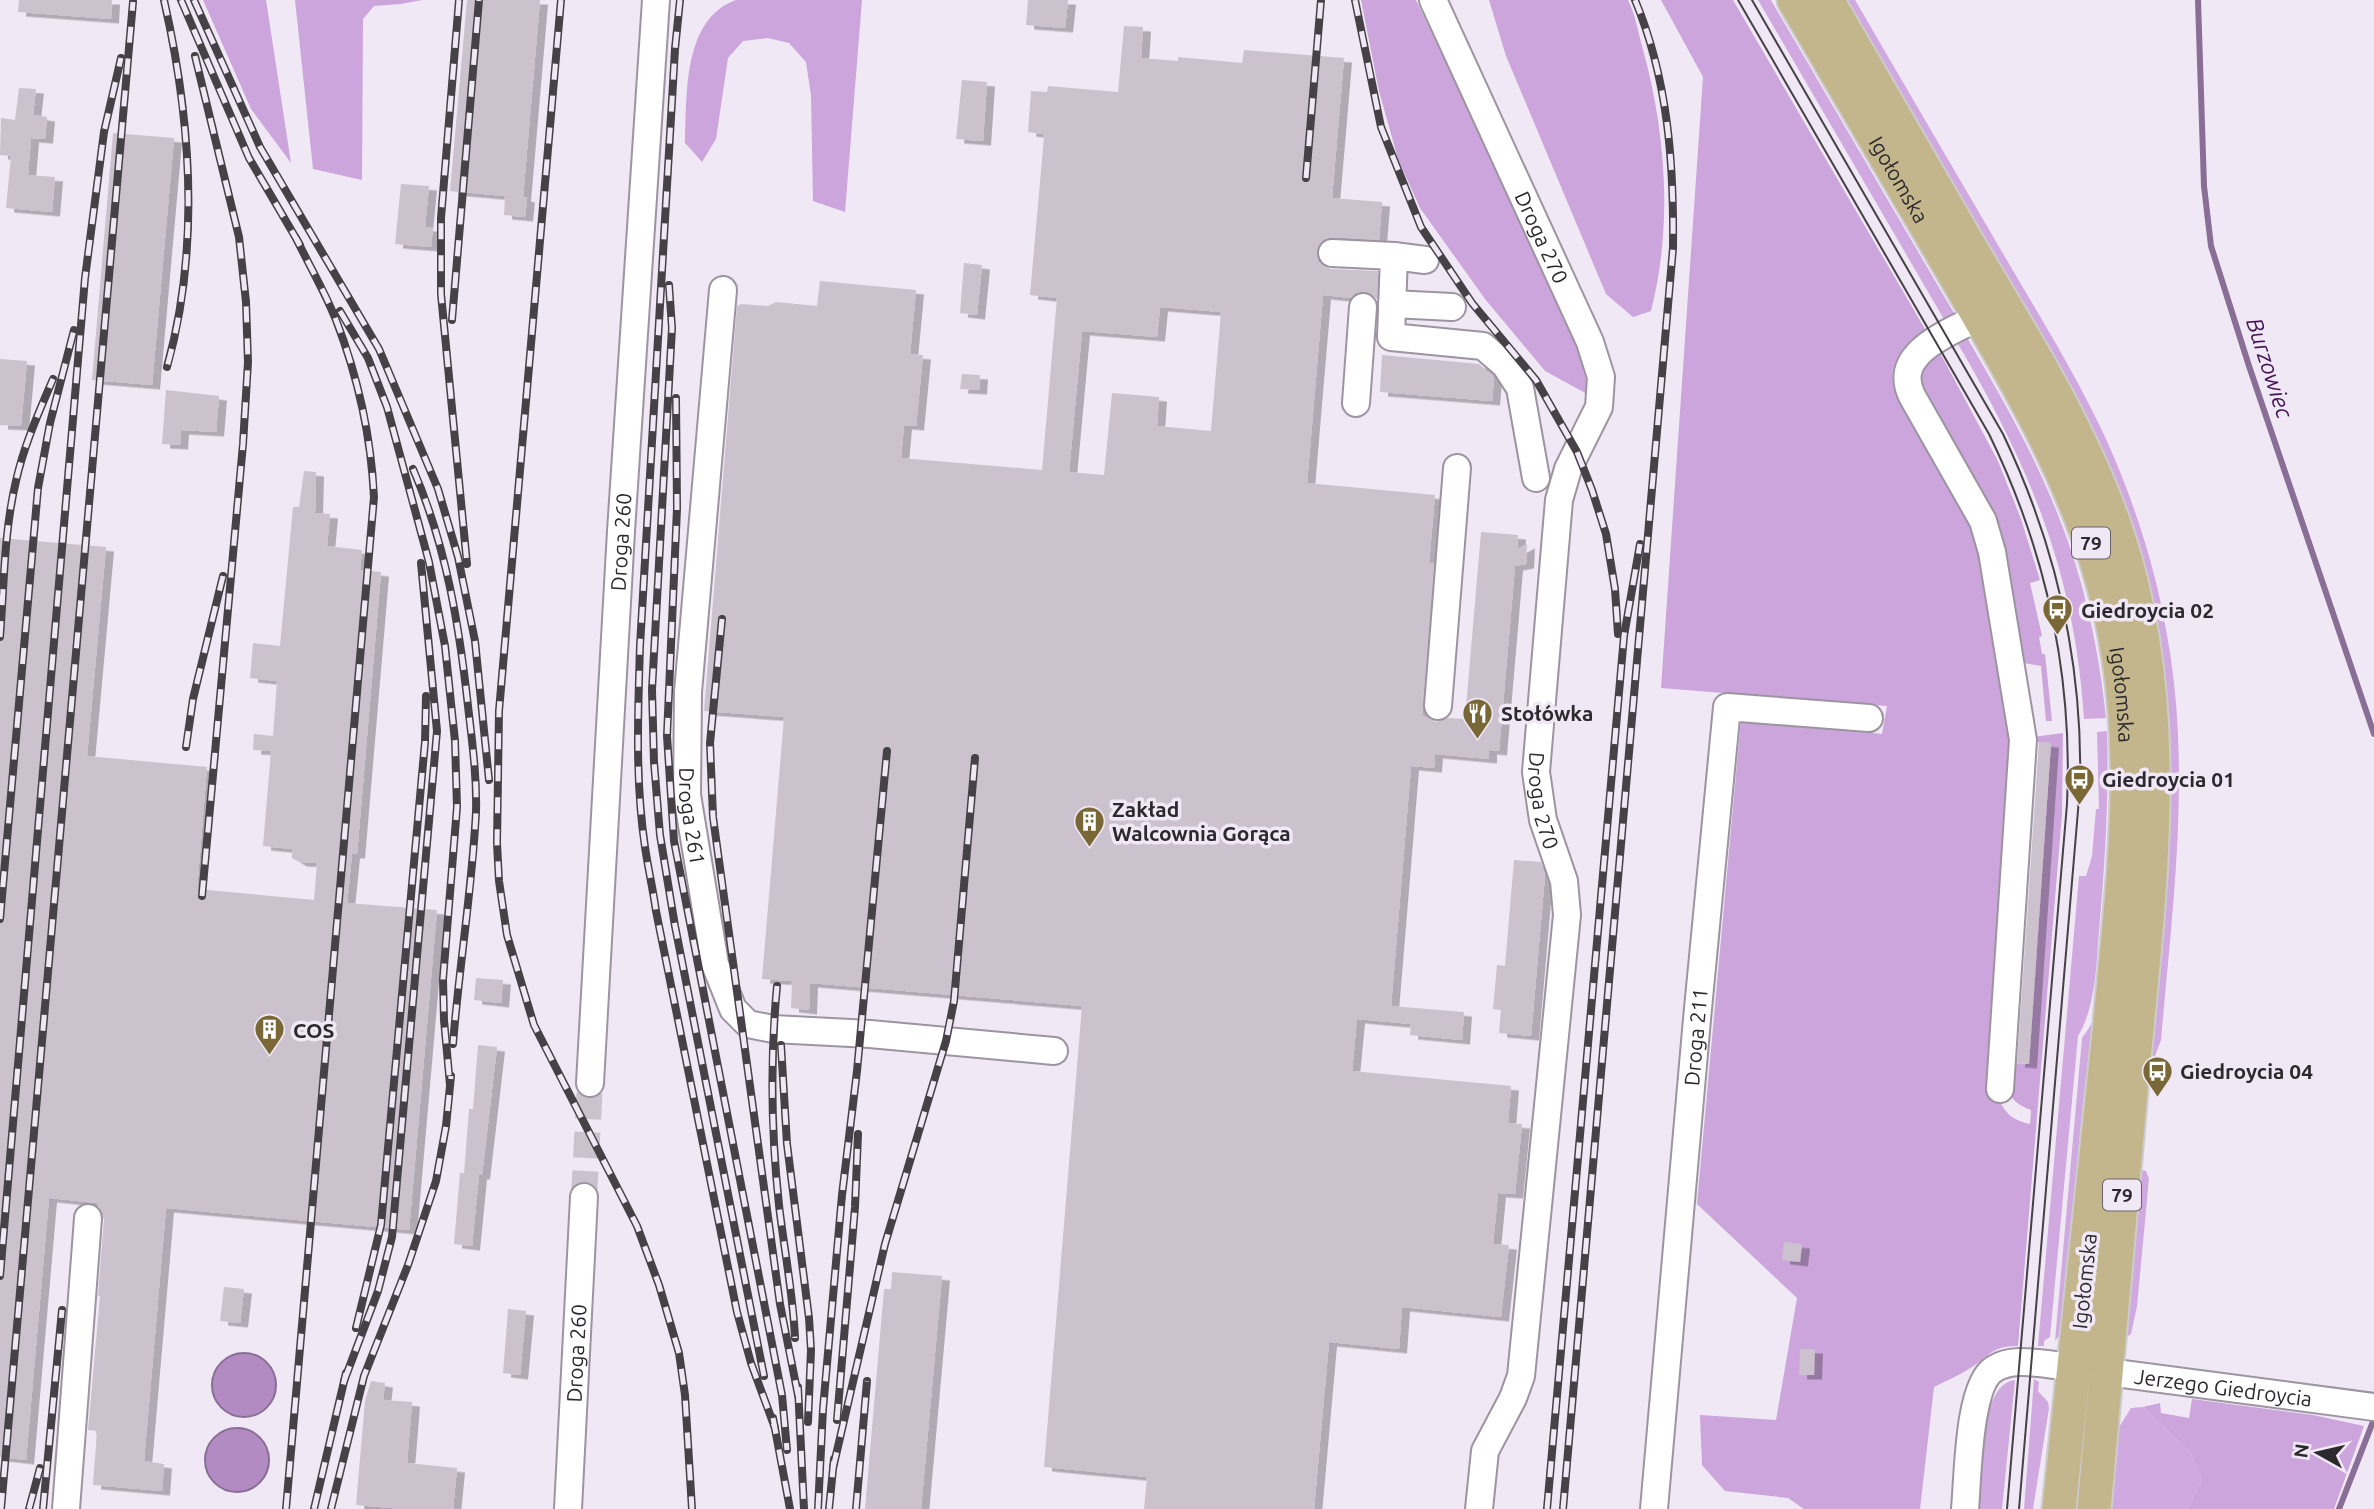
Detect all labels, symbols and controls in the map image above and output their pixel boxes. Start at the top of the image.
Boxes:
street label: Igołomska [1864,132,1934,227]
street label: Droga 270 [1510,188,1573,287]
water label: Burzowiec [2242,315,2298,422]
street label: Droga 260 [606,492,635,592]
road number: 79 [2072,528,2110,558]
bus stop icon: Giedroycia 02 [2041,593,2075,637]
place label: Giedroycia 02 [2081,598,2214,622]
street label: Igołomska [2105,645,2139,743]
restaurant icon: Stołówka [1461,696,1495,740]
place label: Stołówka [1501,701,1593,725]
street label: Droga 270 [1524,751,1564,852]
bus stop icon: Giedroycia 01 [2062,762,2096,806]
street label: Droga 261 [674,767,710,867]
place label: Giedroycia 01 [2102,767,2235,791]
place label: Zakład Walcownia Gorąca [1112,797,1291,845]
building icon: Zakład Walcownia Gorąca [1072,804,1106,848]
street label: Droga 211 [1679,987,1712,1087]
building icon: COS [253,1013,287,1057]
place label: COS [293,1018,334,1042]
bus stop icon: Giedroycia 04 [2140,1054,2174,1098]
place label: Giedroycia 04 [2180,1059,2313,1083]
road number: 79 [2103,1180,2141,1210]
street label: Igołomska [2067,1232,2101,1330]
street label: Droga 260 [561,1303,590,1403]
street label: Jerzego Giedroycia [2133,1364,2314,1411]
north arrow [2283,1418,2353,1488]
text: N [2289,1442,2313,1459]

